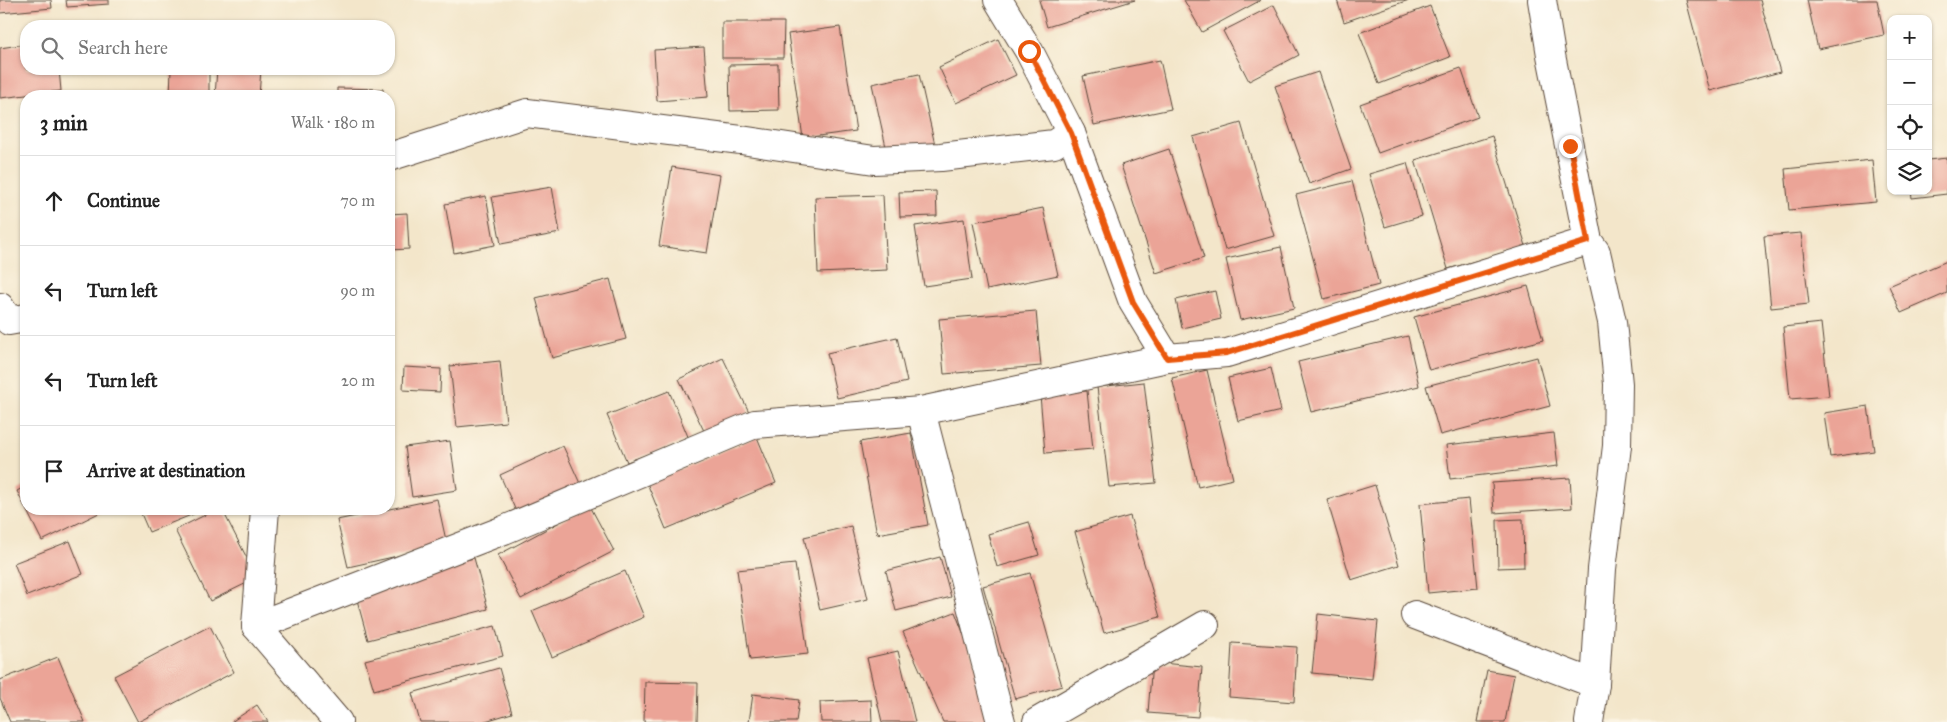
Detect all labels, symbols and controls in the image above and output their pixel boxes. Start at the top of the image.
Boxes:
map controls [1887,15,1932,195]
button: + [1887,15,1932,60]
search box [20,20,395,75]
icon: search [38,34,66,62]
text: Search here [78,36,168,59]
route start [1018,40,1041,63]
button: − [1887,60,1932,105]
button: locate [1887,105,1932,150]
text: 3 min [40,110,88,136]
text: Walk · 180 m [291,113,375,132]
route end [1559,135,1582,158]
button: layers [1887,150,1932,195]
icon: ahead [40,187,68,215]
text: Continue [87,189,160,212]
text: 70 m [340,191,375,210]
icon: left [40,277,68,305]
text: Turn left [87,279,157,302]
text: 90 m [340,281,375,300]
icon: left [40,367,68,395]
text: Turn left [87,369,157,392]
text: 20 m [341,371,375,390]
icon: arrive [40,457,68,485]
text: Arrive at destination [87,459,245,482]

